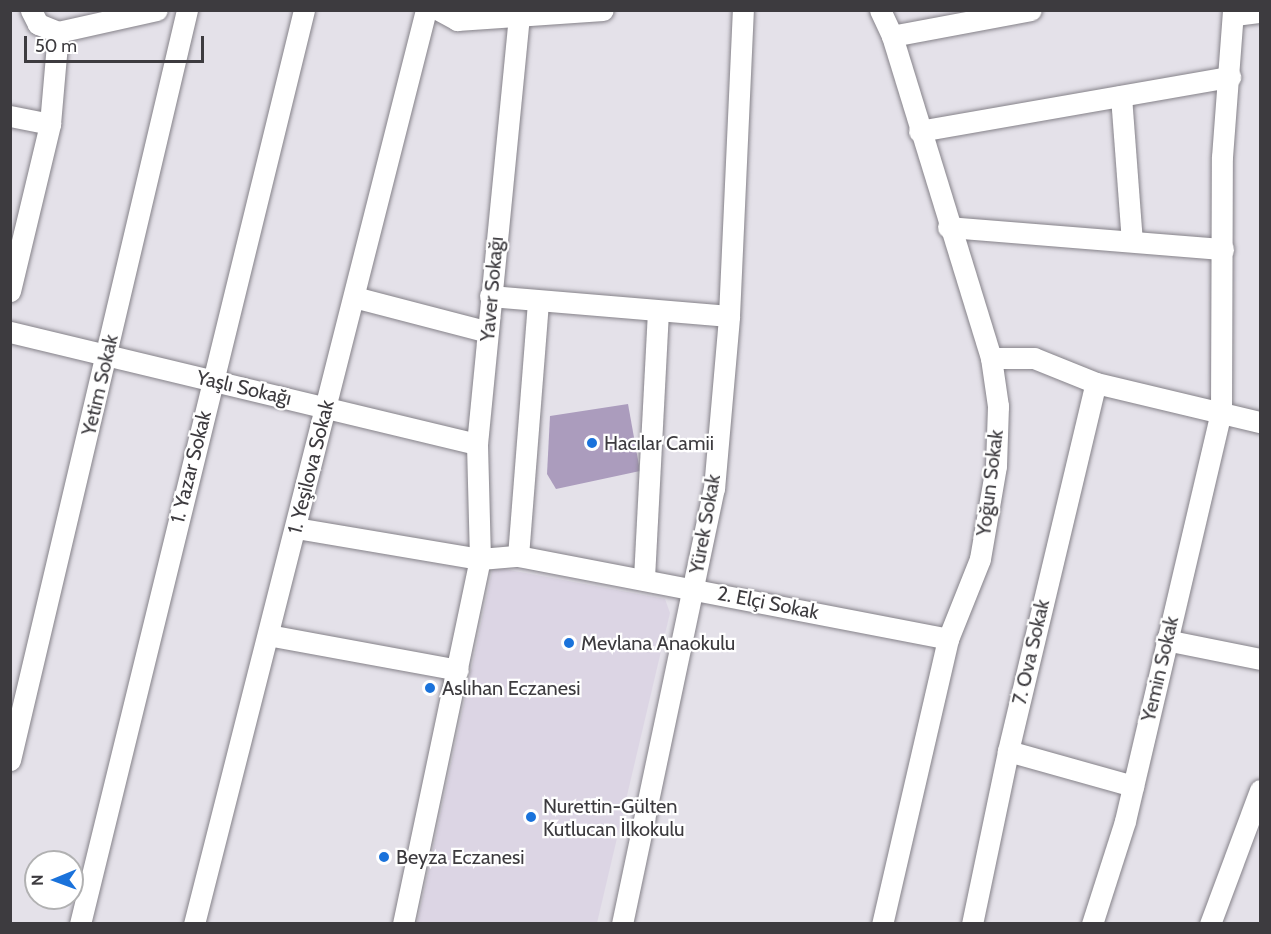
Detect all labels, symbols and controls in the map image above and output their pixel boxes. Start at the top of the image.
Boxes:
scale bar [27,24,207,62]
text: 50 m [35,35,77,57]
street label: Yaver Sokağı [475,236,509,342]
street label: Yetim Sokak [77,332,123,438]
street label: Yaşlı Sokağı [194,365,294,411]
street label: 1. Yeşilova Sokak [283,398,339,536]
street label: 1. Yazar Sokak [165,408,217,526]
street label: Yoğun Sokak [972,429,1008,537]
place label: Hacılar Camii [604,431,714,455]
marker: Hacılar Camii [585,436,599,450]
street label: Yürek Sokak [684,472,726,576]
street label: 2. Elçi Sokak [715,581,821,625]
street label: 7. Ova Sokak [1007,597,1055,707]
street label: Yemin Sokak [1136,614,1184,724]
place label: Mevlana Anaokulu [581,631,735,655]
marker: Mevlana Anaokulu [562,636,576,650]
place label: Aslıhan Eczanesi [442,676,580,700]
marker: Aslıhan Eczanesi [423,681,437,695]
place label: Nurettin-Gülten Kutlucan İlkokulu [543,794,685,841]
marker: Nurettin-Gülten Kutlucan İlkokulu [524,810,538,824]
place label: Beyza Eczanesi [396,845,524,869]
north arrow [24,850,84,910]
marker: Beyza Eczanesi [377,850,391,864]
text: N [28,874,47,886]

